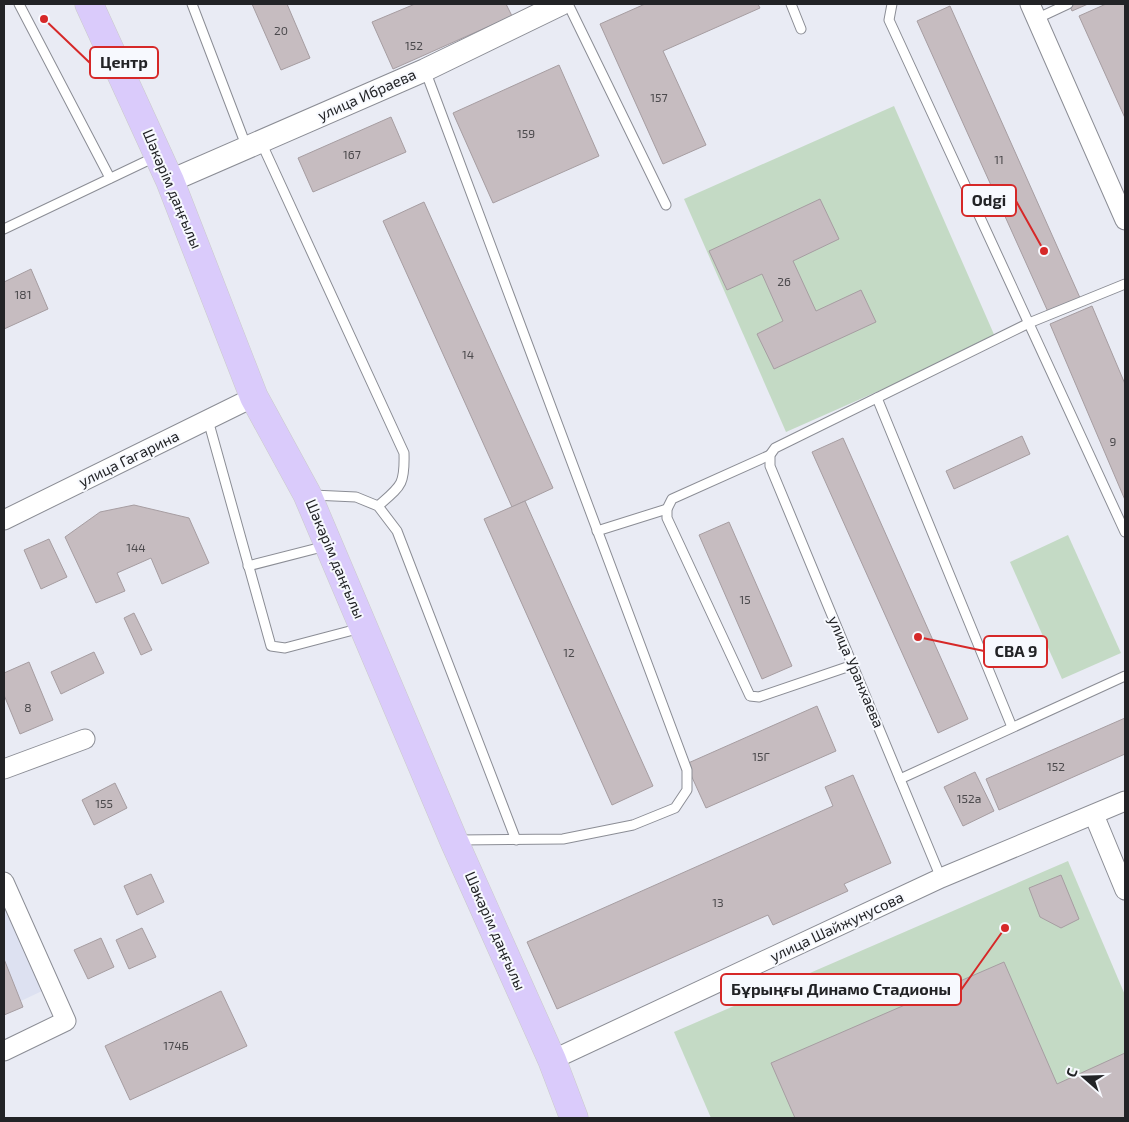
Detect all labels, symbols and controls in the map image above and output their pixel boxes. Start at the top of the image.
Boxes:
house number: 20 [274,23,288,37]
house number: 152 [405,38,423,52]
callout: Центр [90,47,158,78]
text: Центр [100,52,148,71]
street label: улица Ибраева [315,64,419,125]
house number: 157 [650,90,668,104]
street label: Шәкәрім даңғылы [140,126,206,251]
house number: 159 [517,126,535,140]
house number: 167 [343,147,361,161]
house number: 11 [994,152,1004,166]
callout: Odgi [962,185,1016,216]
text: Odgi [972,190,1006,209]
house number: 26 [777,274,791,288]
house number: 181 [15,287,31,301]
house number: 14 [462,347,474,361]
street label: улица Гагарина [75,426,182,491]
house number: 9 [1110,434,1117,448]
street label: Шәкәрім даңғылы [303,496,369,621]
house number: 144 [126,540,146,554]
house number: 15 [739,592,751,606]
street label: улица Уранхаева [824,613,889,731]
callout: СВА 9 [984,636,1047,667]
text: СВА 9 [994,641,1038,660]
house number: 12 [563,645,575,659]
house number: 8 [24,700,32,714]
house number: 15Г [752,749,770,763]
house number: 152 [1047,759,1065,773]
house number: 152а [957,791,981,805]
house number: 155 [95,796,113,810]
street label: Шәкәрім даңғылы [462,868,530,993]
street label: улица Шайжунусова [767,887,907,966]
house number: 13 [712,895,724,909]
callout: Бұрыңғы Динамо Стадионы [721,974,961,1005]
text: Бұрыңғы Динамо Стадионы [731,979,951,998]
house number: 174Б [163,1038,189,1052]
north arrow [1059,1052,1109,1102]
text: С [1062,1066,1081,1079]

